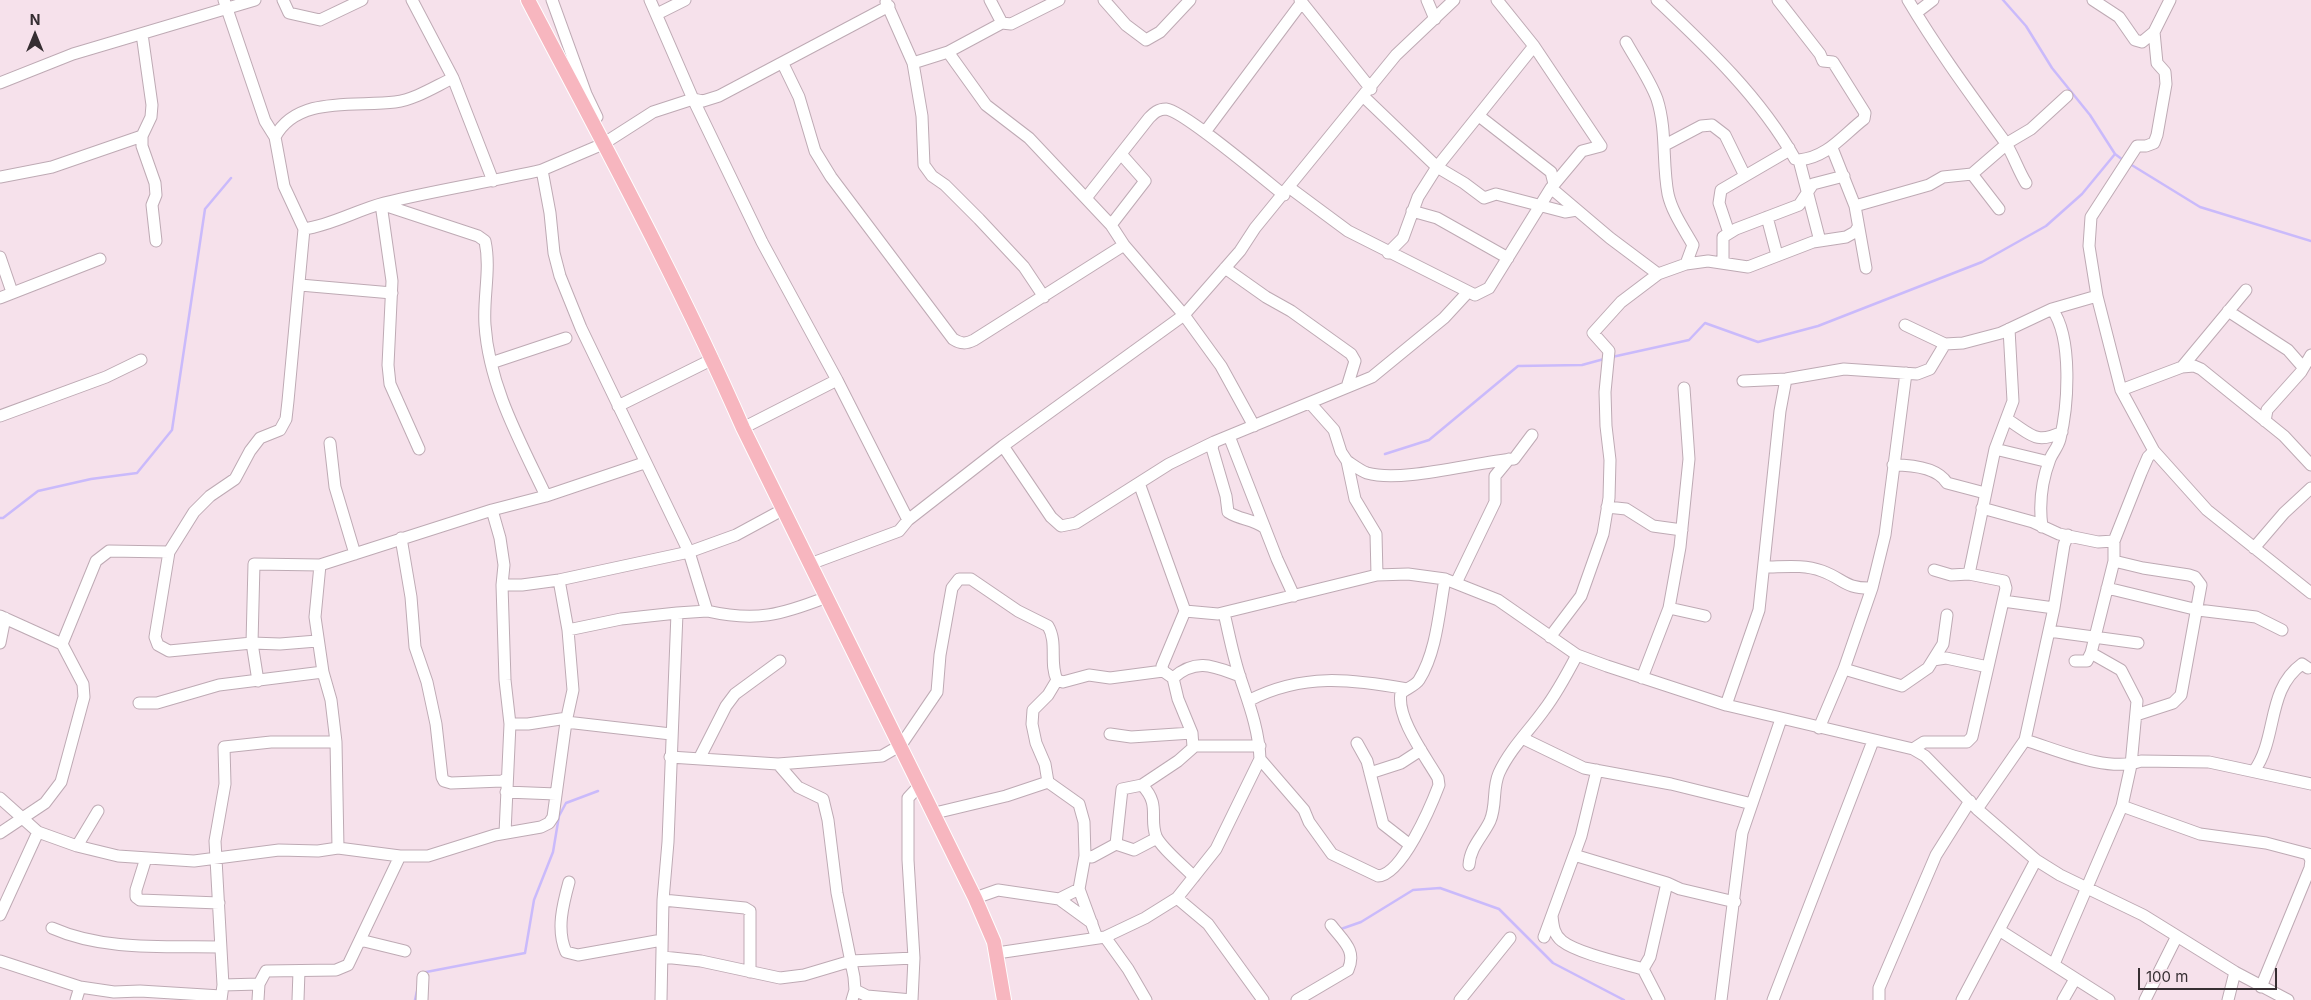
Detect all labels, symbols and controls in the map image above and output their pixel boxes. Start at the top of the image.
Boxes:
north arrow [10,10,60,60]
text: N [30,11,40,28]
scale bar [2141,958,2280,990]
text: 100 m [2146,967,2188,986]

